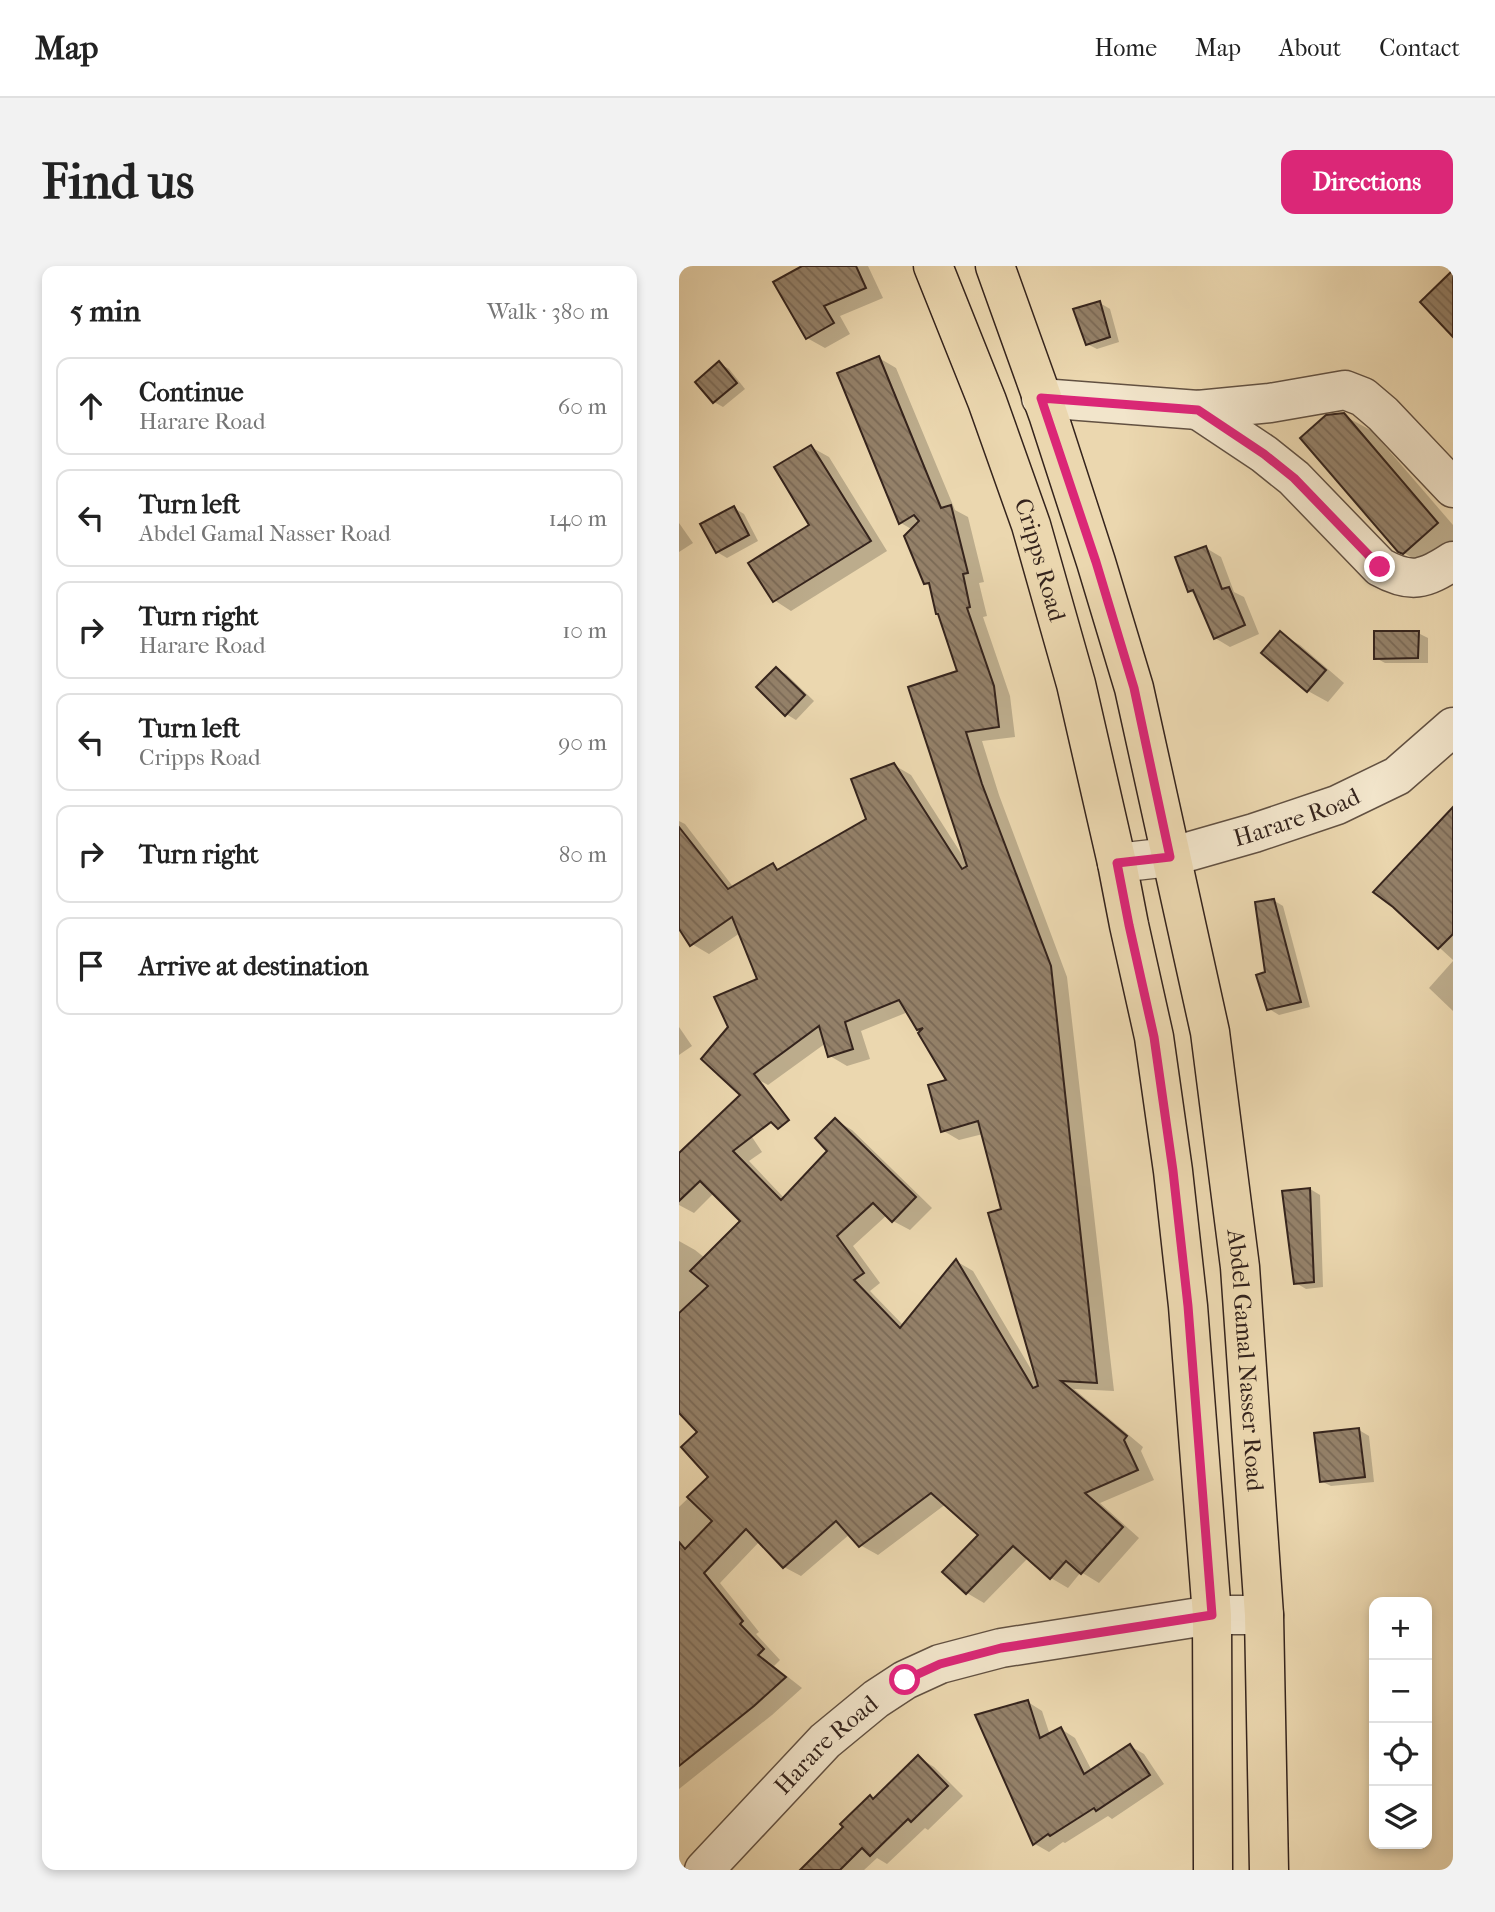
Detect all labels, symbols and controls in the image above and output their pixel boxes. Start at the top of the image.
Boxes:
text: Map [35,29,98,68]
text: Home [1095,34,1157,62]
text: Map [1195,34,1241,62]
text: About [1279,34,1341,62]
text: Contact [1379,34,1460,62]
button: Directions [1281,150,1453,214]
text: Find us [42,153,194,211]
text: 5 min [70,294,141,329]
text: Walk · 380 m [487,298,609,325]
text: Continue [139,377,244,408]
icon: ahead [72,387,110,425]
text: 60 m [558,393,607,420]
text: Harare Road [139,408,265,435]
text: Turn left [139,489,240,520]
street label: Cripps Road [1009,494,1072,625]
icon: left [72,499,110,537]
text: 140 m [548,505,607,532]
text: Abdel Gamal Nasser Road [139,520,391,547]
route end [1364,551,1395,582]
text: Turn right [139,601,259,632]
icon: right [72,611,110,649]
text: 10 m [562,617,607,644]
text: Harare Road [139,632,265,659]
text: Turn left [139,713,240,744]
icon: left [72,723,110,761]
text: 90 m [558,729,607,756]
text: Cripps Road [139,744,261,771]
street label: Harare Road [1230,782,1365,852]
icon: right [72,835,110,873]
text: Turn right [139,839,259,870]
text: 80 m [559,841,607,868]
icon: arrive [72,947,110,985]
text: Arrive at destination [139,951,369,982]
street label: Abdel Gamal Nasser Road [1221,1226,1270,1493]
map controls [1369,1597,1432,1849]
button: + [1369,1597,1432,1660]
button: − [1369,1660,1432,1723]
route start [889,1664,920,1695]
street label: Harare Road [768,1689,884,1800]
button: locate [1369,1723,1432,1786]
button: layers [1369,1786,1432,1849]

